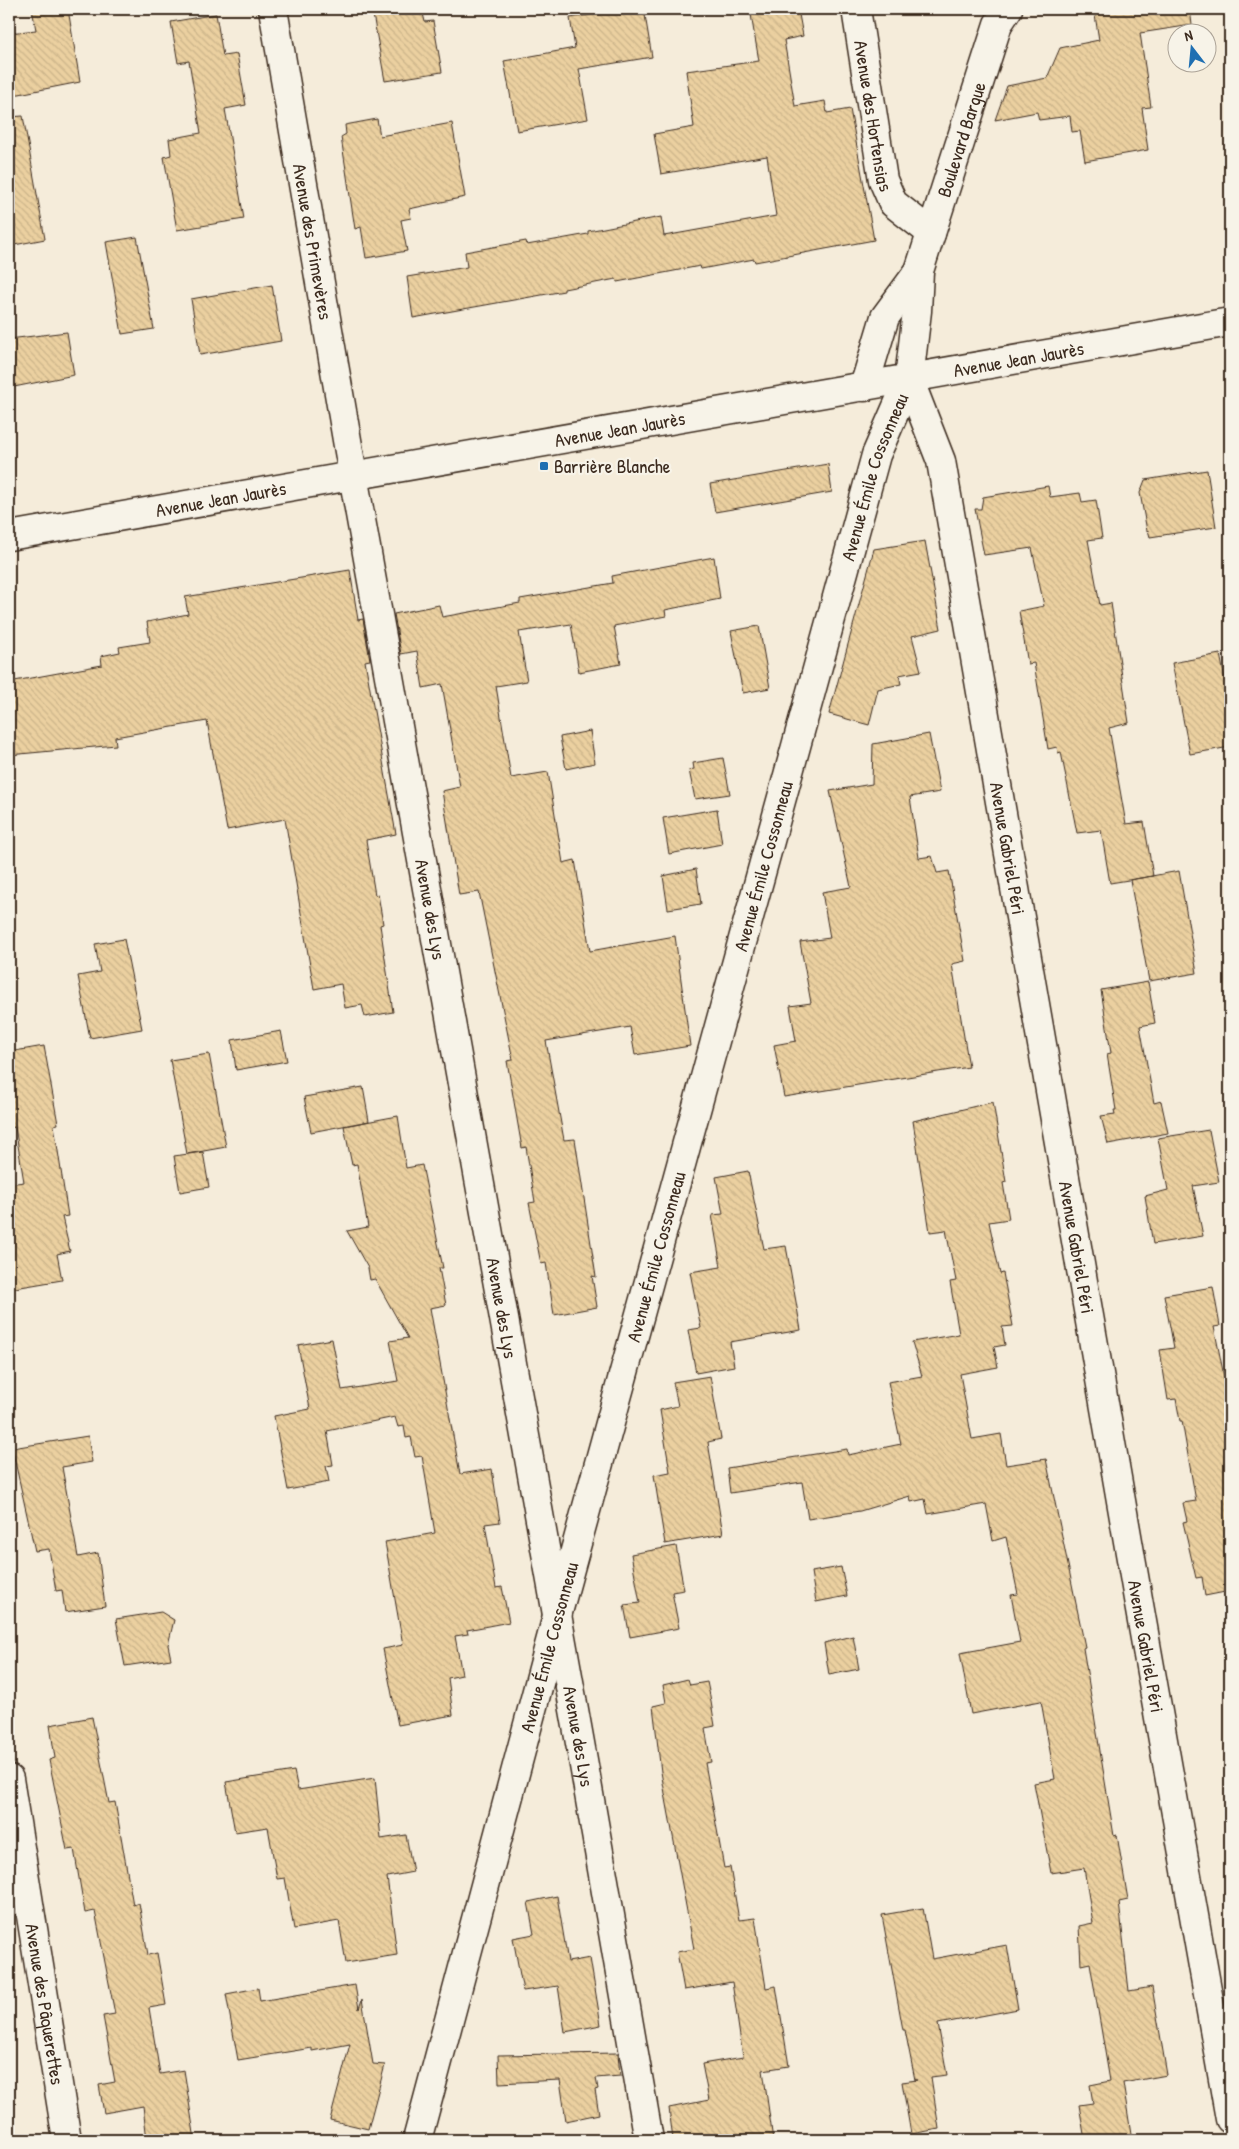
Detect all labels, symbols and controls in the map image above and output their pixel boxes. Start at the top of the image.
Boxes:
north arrow [1166,22,1216,72]
text: N [1182,25,1195,45]
street label: Avenue des Hortensias [848,38,899,195]
street label: Boulevard Bargue [930,78,992,200]
street label: Avenue des Primevères [287,162,339,322]
street label: Avenue Jean Jaurès [951,335,1086,383]
street label: Avenue Émile Cossonneau [835,389,914,564]
street label: Avenue Jean Jaurès [552,405,687,453]
place label: Barrière Blanche [554,453,671,479]
marker: Barrière Blanche [538,460,550,472]
street label: Avenue Jean Jaurès [154,475,288,523]
street label: Avenue Émile Cossonneau [727,778,799,954]
street label: Avenue Gabriel Péri [984,780,1032,916]
street label: Avenue des Lys [409,857,453,962]
street label: Avenue Émile Cossonneau [620,1168,692,1345]
street label: Avenue Gabriel Péri [1053,1179,1101,1315]
street label: Avenue des Lys [480,1256,524,1360]
street label: Avenue Émile Cossonneau [513,1559,584,1735]
street label: Avenue Gabriel Péri [1122,1578,1171,1715]
street label: Avenue des Lys [557,1684,600,1788]
street label: Avenue des Pâquerettes [19,1922,71,2087]

